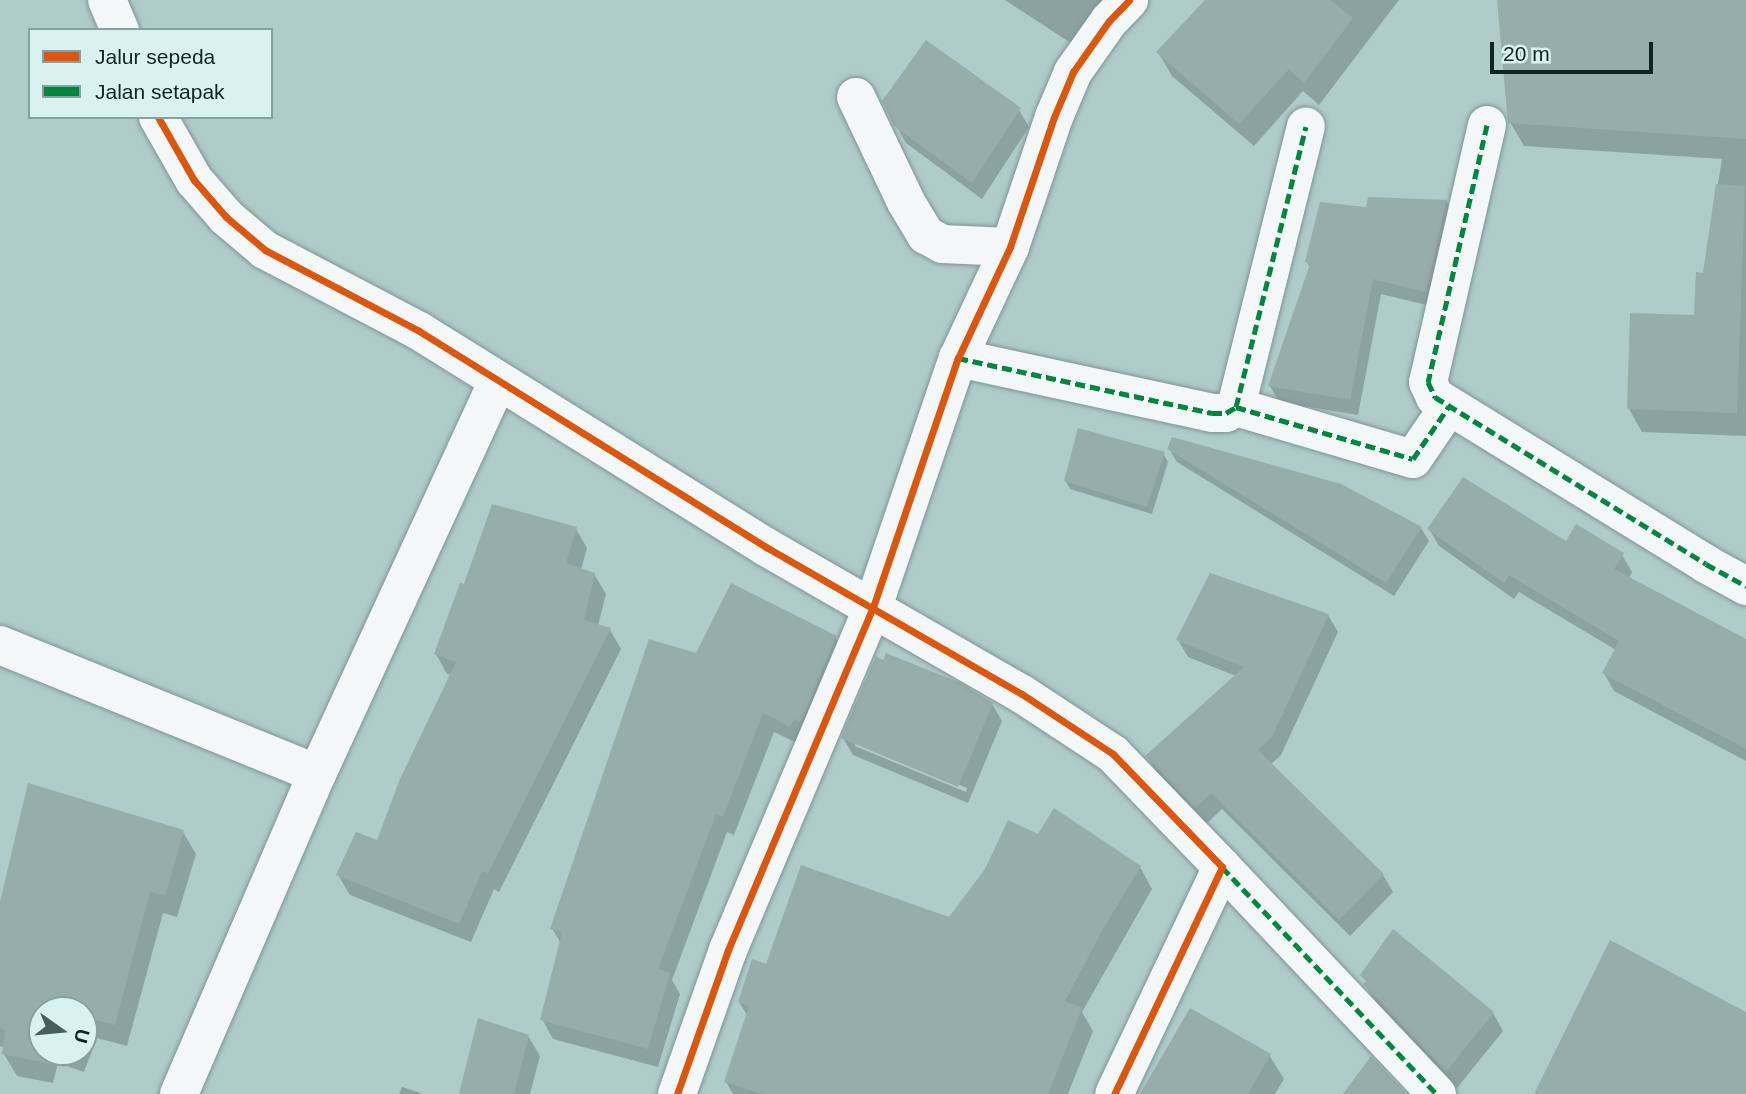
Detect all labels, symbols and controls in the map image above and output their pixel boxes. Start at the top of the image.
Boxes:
legend [28,28,273,119]
scale bar [1494,28,1657,72]
text: 20 m [1503,42,1550,65]
text: Jalur sepeda [95,45,215,68]
text: Jalan setapak [95,80,225,103]
north arrow [28,996,98,1066]
text: U [70,1027,94,1045]

